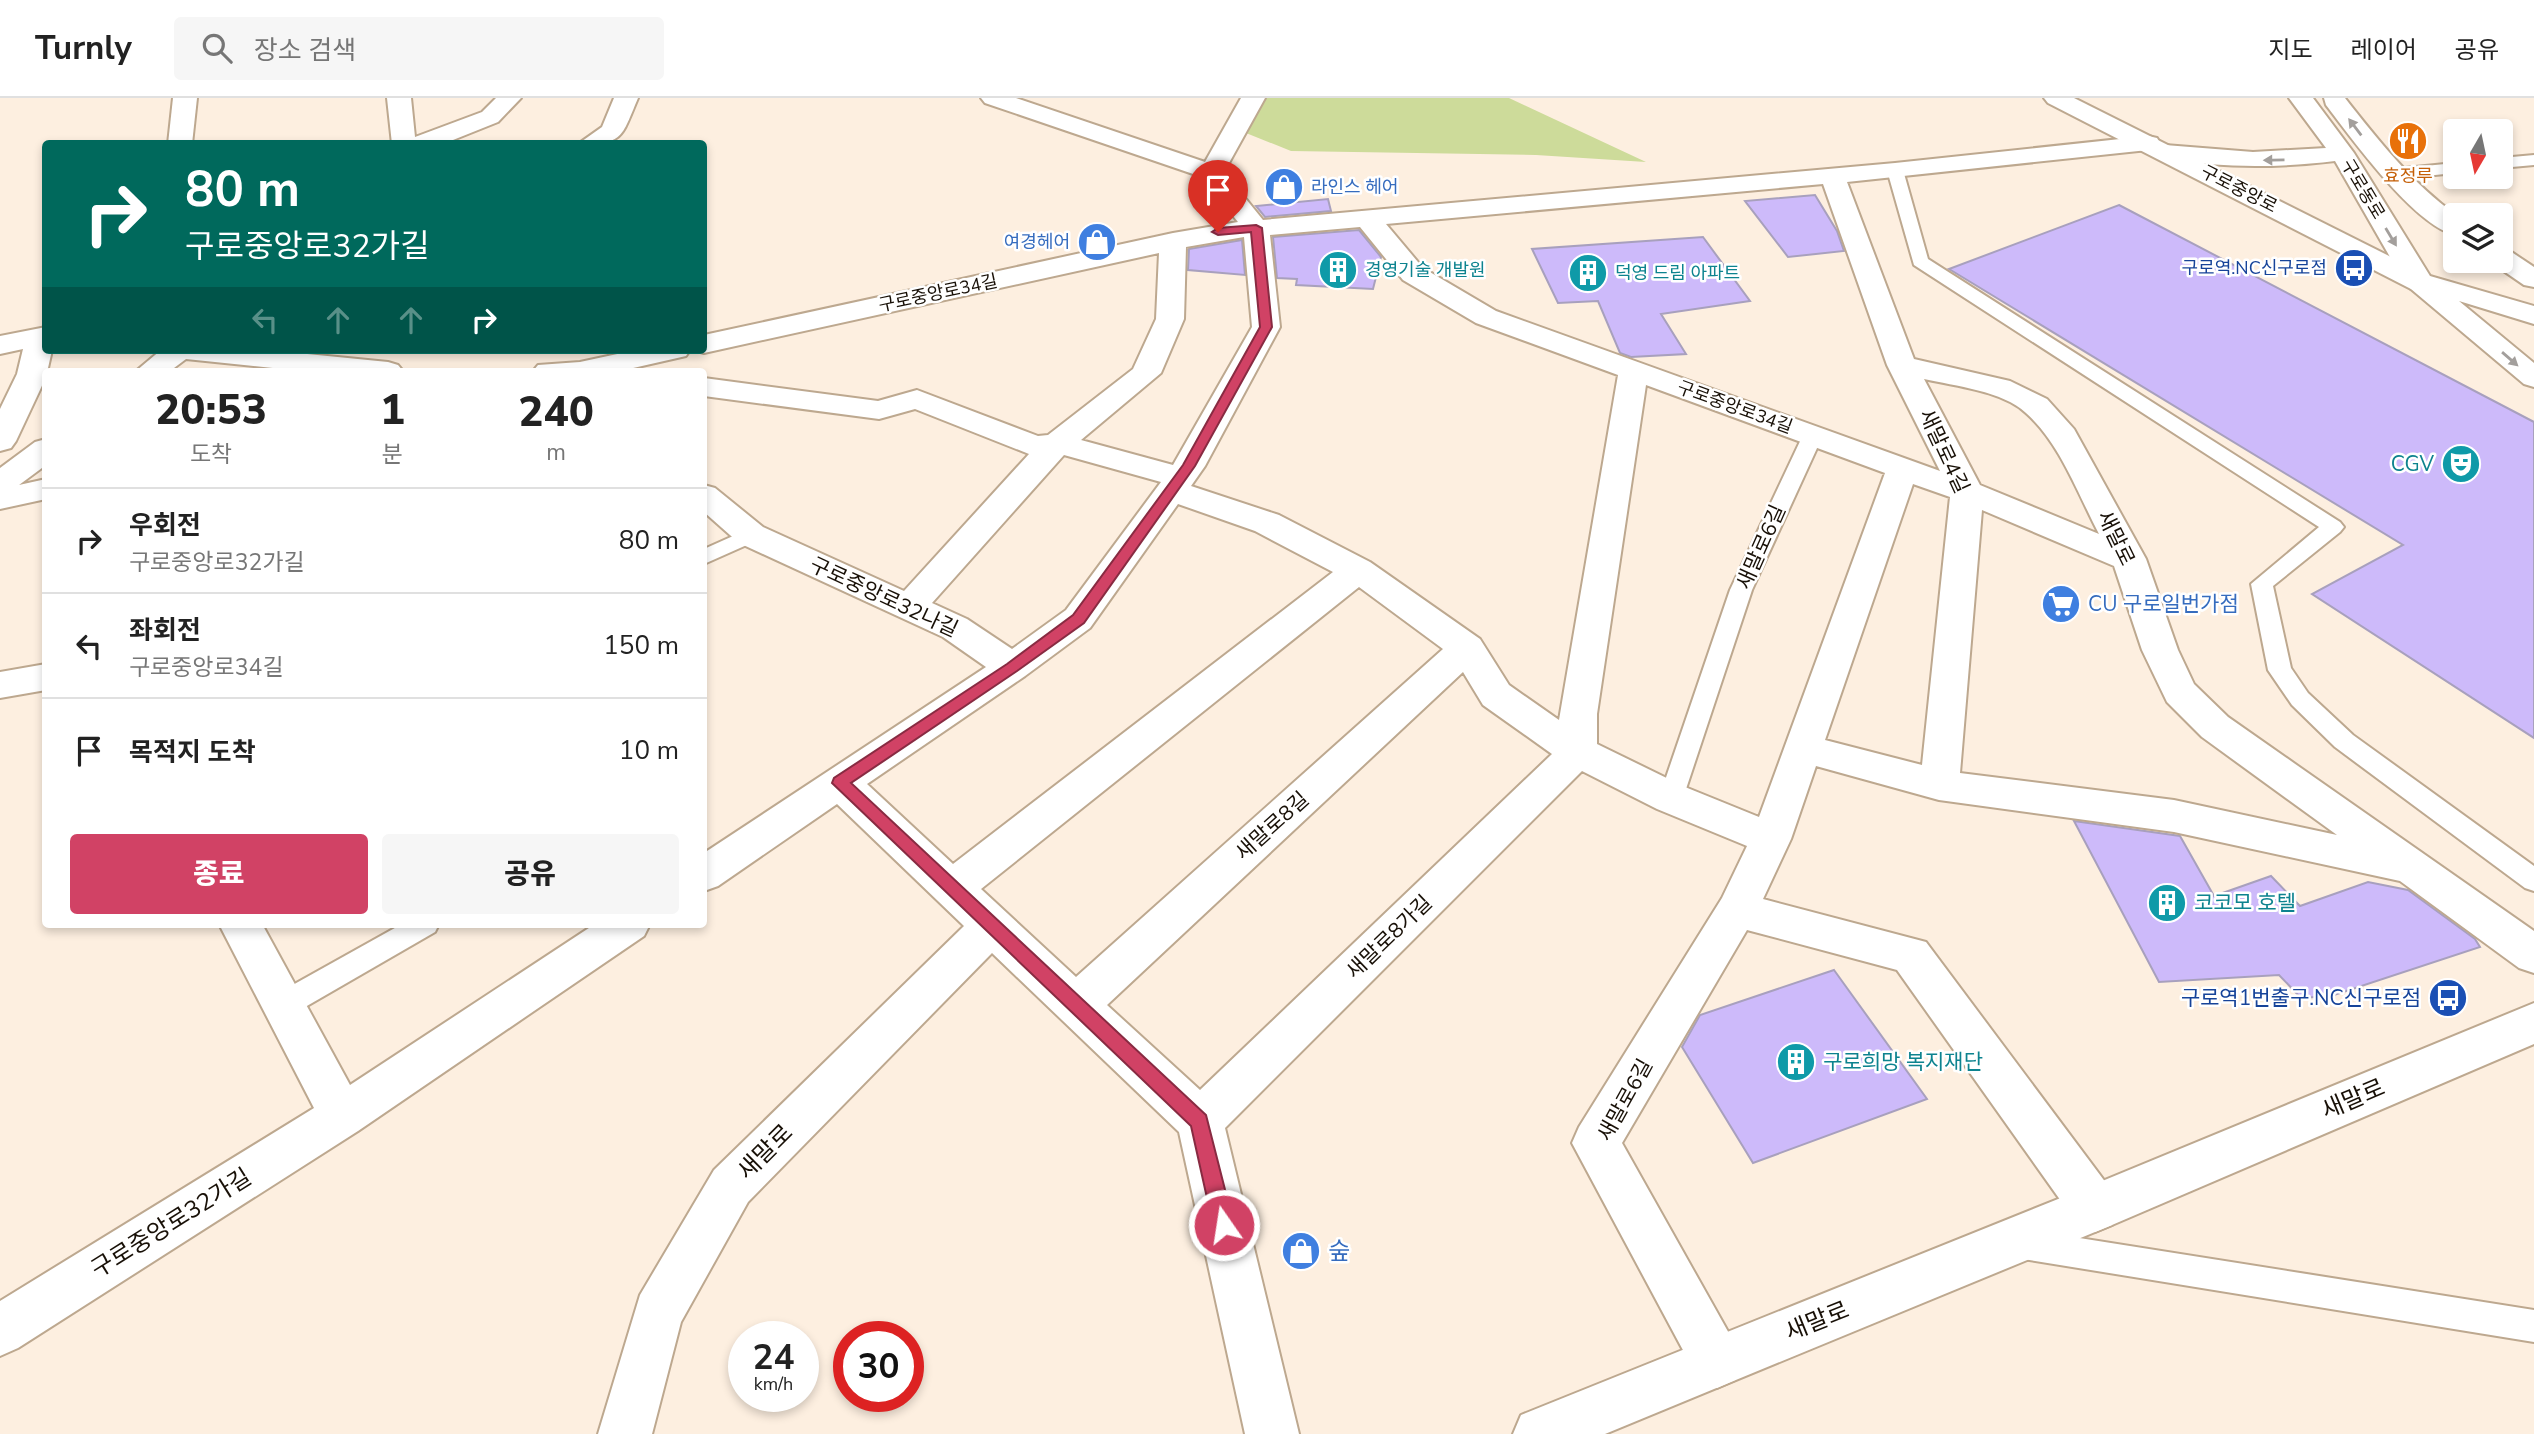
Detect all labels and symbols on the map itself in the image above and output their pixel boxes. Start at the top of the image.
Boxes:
one-way arrow [2349,118,2363,136]
north arrow [2443,119,2513,189]
restaurant icon: 효정루 [2387,120,2429,162]
one-way arrow [2262,154,2284,165]
street label: 구로동로 [2336,154,2390,224]
pin [1188,160,1248,232]
street label: 구로중앙로 [2197,160,2281,218]
place label: 효정루 [2383,164,2433,188]
shop icon: 라인스 헤어 [1263,166,1305,208]
place label: 라인스 헤어 [1311,175,1398,199]
shop icon: 여경헤어 [1076,221,1118,263]
one-way arrow [2385,228,2397,247]
place label: 여경헤어 [1004,230,1070,254]
bus stop icon: 구로역.NC신구로점 [2333,247,2375,289]
building icon: 경영기술 개발원 [1317,249,1359,291]
building icon: 덕영 드림 아파트 [1567,252,1609,294]
place label: 구로역.NC신구로점 [2182,256,2327,280]
place label: 경영기술 개발원 [1365,258,1486,282]
place label: 덕영 드림 아파트 [1615,261,1740,285]
street label: 구로중앙로34길 [876,269,1000,317]
one-way arrow [2501,351,2519,367]
street label: 구로중앙로34길 [1674,375,1796,439]
street label: 새말로4길 [1912,404,1976,498]
theatre icon: CGV [2440,443,2482,485]
place label: CGV [2391,450,2435,478]
street label: 새말로6길 [1730,500,1792,594]
street label: 새말로 [2091,506,2141,570]
street label: 구로중앙로32나길 [805,550,963,644]
supermarket icon: CU 구로일번가점 [2040,583,2082,625]
place label: CU 구로일번가점 [2088,590,2239,618]
street label: 새말로8길 [1229,786,1315,866]
building icon: 코코모 호텔 [2146,882,2188,924]
street label: 새말로8가길 [1340,889,1438,985]
place label: 코코모 호텔 [2194,889,2296,917]
bus stop icon: 구로역1번출구.NC신구로점 [2427,977,2469,1019]
place label: 구로역1번출구.NC신구로점 [2181,984,2421,1012]
building icon: 구로희망 복지재단 [1775,1041,1817,1083]
place label: 구로희망 복지재단 [1823,1048,1983,1076]
street label: 새말로6길 [1591,1054,1659,1146]
street label: 새말로 [2316,1071,2390,1127]
street label: 새말로 [730,1117,800,1187]
street label: 구로중앙로32가길 [85,1161,257,1285]
position arrow [1187,1188,1261,1262]
shop icon: 숲 [1280,1230,1322,1272]
place label: 숲 [1328,1235,1350,1267]
street label: 새말로 [1780,1294,1854,1348]
speed limit sign: 30 [833,1321,924,1412]

